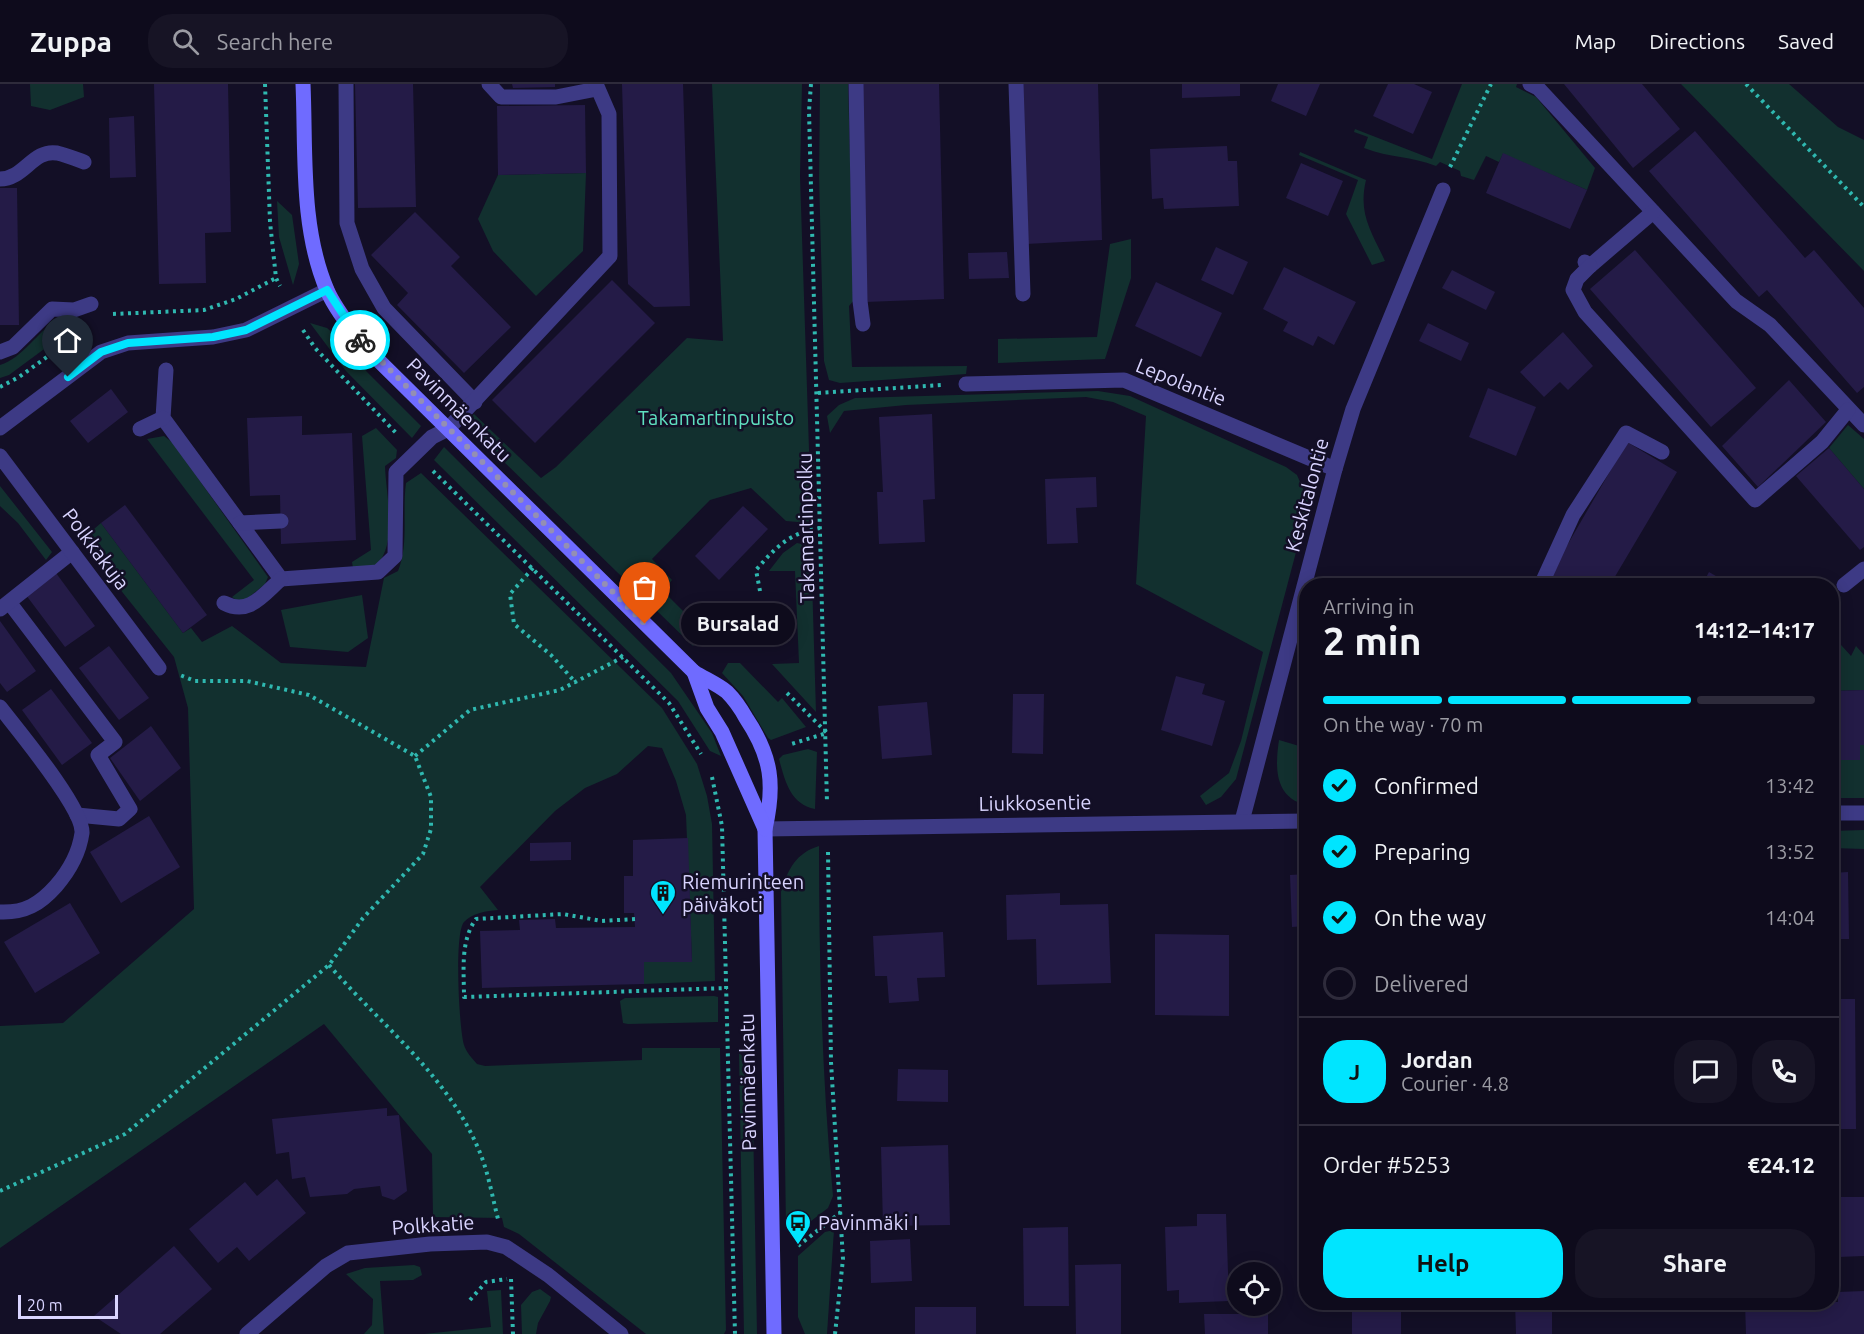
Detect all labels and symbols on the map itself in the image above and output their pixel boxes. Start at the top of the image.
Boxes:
courier [330,310,390,370]
pin [42,315,93,377]
street label: Pavinmäenkatu [403,353,516,466]
street label: Lepolantie [1133,353,1230,410]
park label: Takamartinpuisto [638,406,794,429]
street label: Keskitalontie [1280,435,1333,554]
street label: Takamartinpolku [793,453,818,603]
street label: Polkkakuja [58,504,134,594]
pin [619,562,670,624]
callout: Bursalad [681,603,795,645]
street label: Liukkosentie [978,790,1092,815]
place label: Riemurinteen päiväkoti [682,870,804,916]
building icon: Riemurinteen päiväkoti [648,878,678,916]
street label: Pavinmäenkatu [735,1013,760,1151]
bus stop icon: Pavinmäki I [783,1208,813,1246]
street label: Polkkatie [391,1210,475,1239]
place label: Pavinmäki I [818,1211,918,1234]
scale bar [18,1292,118,1320]

